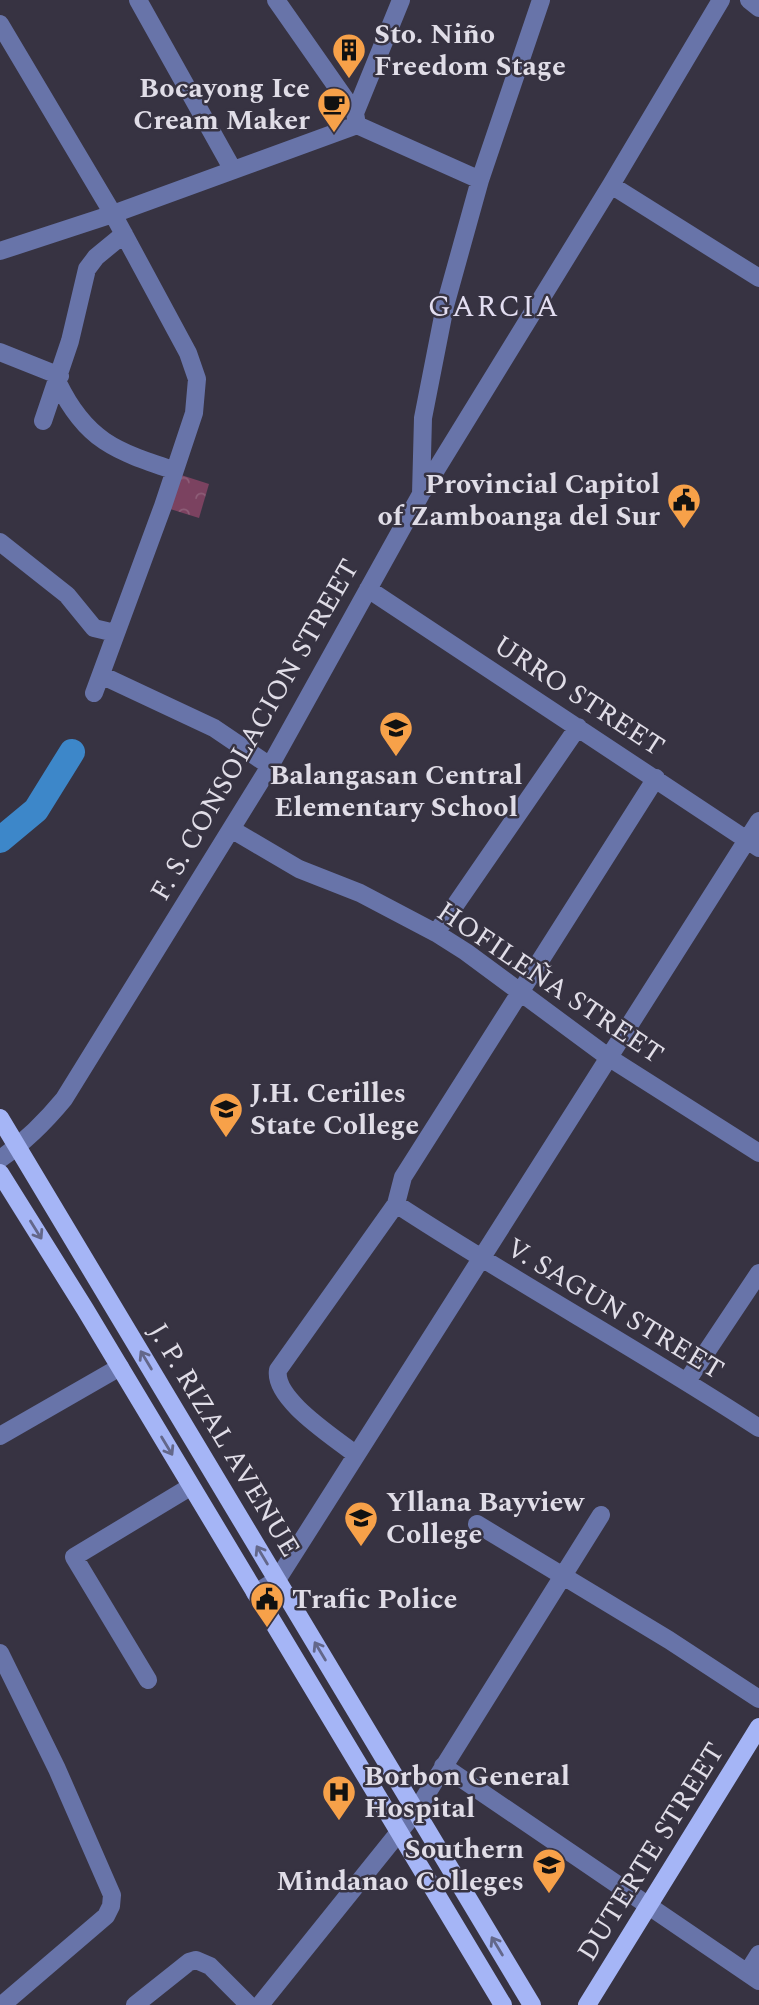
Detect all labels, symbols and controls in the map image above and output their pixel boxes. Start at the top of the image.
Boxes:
place label: Sto. Niño Freedom Stage [374,13,566,88]
building icon: Sto. Niño Freedom Stage [330,31,368,80]
place label: Bocayong Ice Cream Maker [133,67,310,142]
cafe icon: Bocayong Ice Cream Maker [315,85,353,134]
district label: GARCIA [428,284,560,330]
place label: Provincial Capitol of Zamboanga del Sur [378,463,660,538]
public building icon: Provincial Capitol of Zamboanga del Sur [665,481,703,530]
street label: F. S. CONSOLACION STREET [139,551,371,909]
street label: URRO STREET [485,624,673,768]
school or university icon: Balangasan Central Elementary School [377,709,415,758]
place label: Balangasan Central Elementary School [269,754,523,829]
street label: HOFILEÑA STREET [428,891,672,1075]
place label: J.H. Cerilles State College [250,1072,419,1147]
school or university icon: J.H. Cerilles State College [207,1090,245,1139]
one-way arrow [30,1220,44,1240]
street label: V. SAGUN STREET [498,1227,732,1391]
street label: J. P. RIZAL AVENUE [137,1314,311,1566]
one-way arrow [139,1350,153,1370]
one-way arrow [160,1436,174,1456]
place label: Yllana Bayview College [386,1481,586,1556]
school or university icon: Yllana Bayview College [342,1499,380,1548]
one-way arrow [255,1545,269,1565]
place label: Trafic Police [292,1578,457,1621]
public building icon: Trafic Police [248,1580,286,1629]
one-way arrow [312,1641,326,1661]
street label: DUTERTE STREET [566,1734,736,1970]
place label: Borbon General Hospital [364,1755,570,1830]
hospital icon: Borbon General Hospital [320,1773,358,1822]
place label: Southern Mindanao Colleges [276,1828,524,1903]
school or university icon: Southern Mindanao Colleges [530,1846,568,1895]
one-way arrow [490,1937,504,1957]

